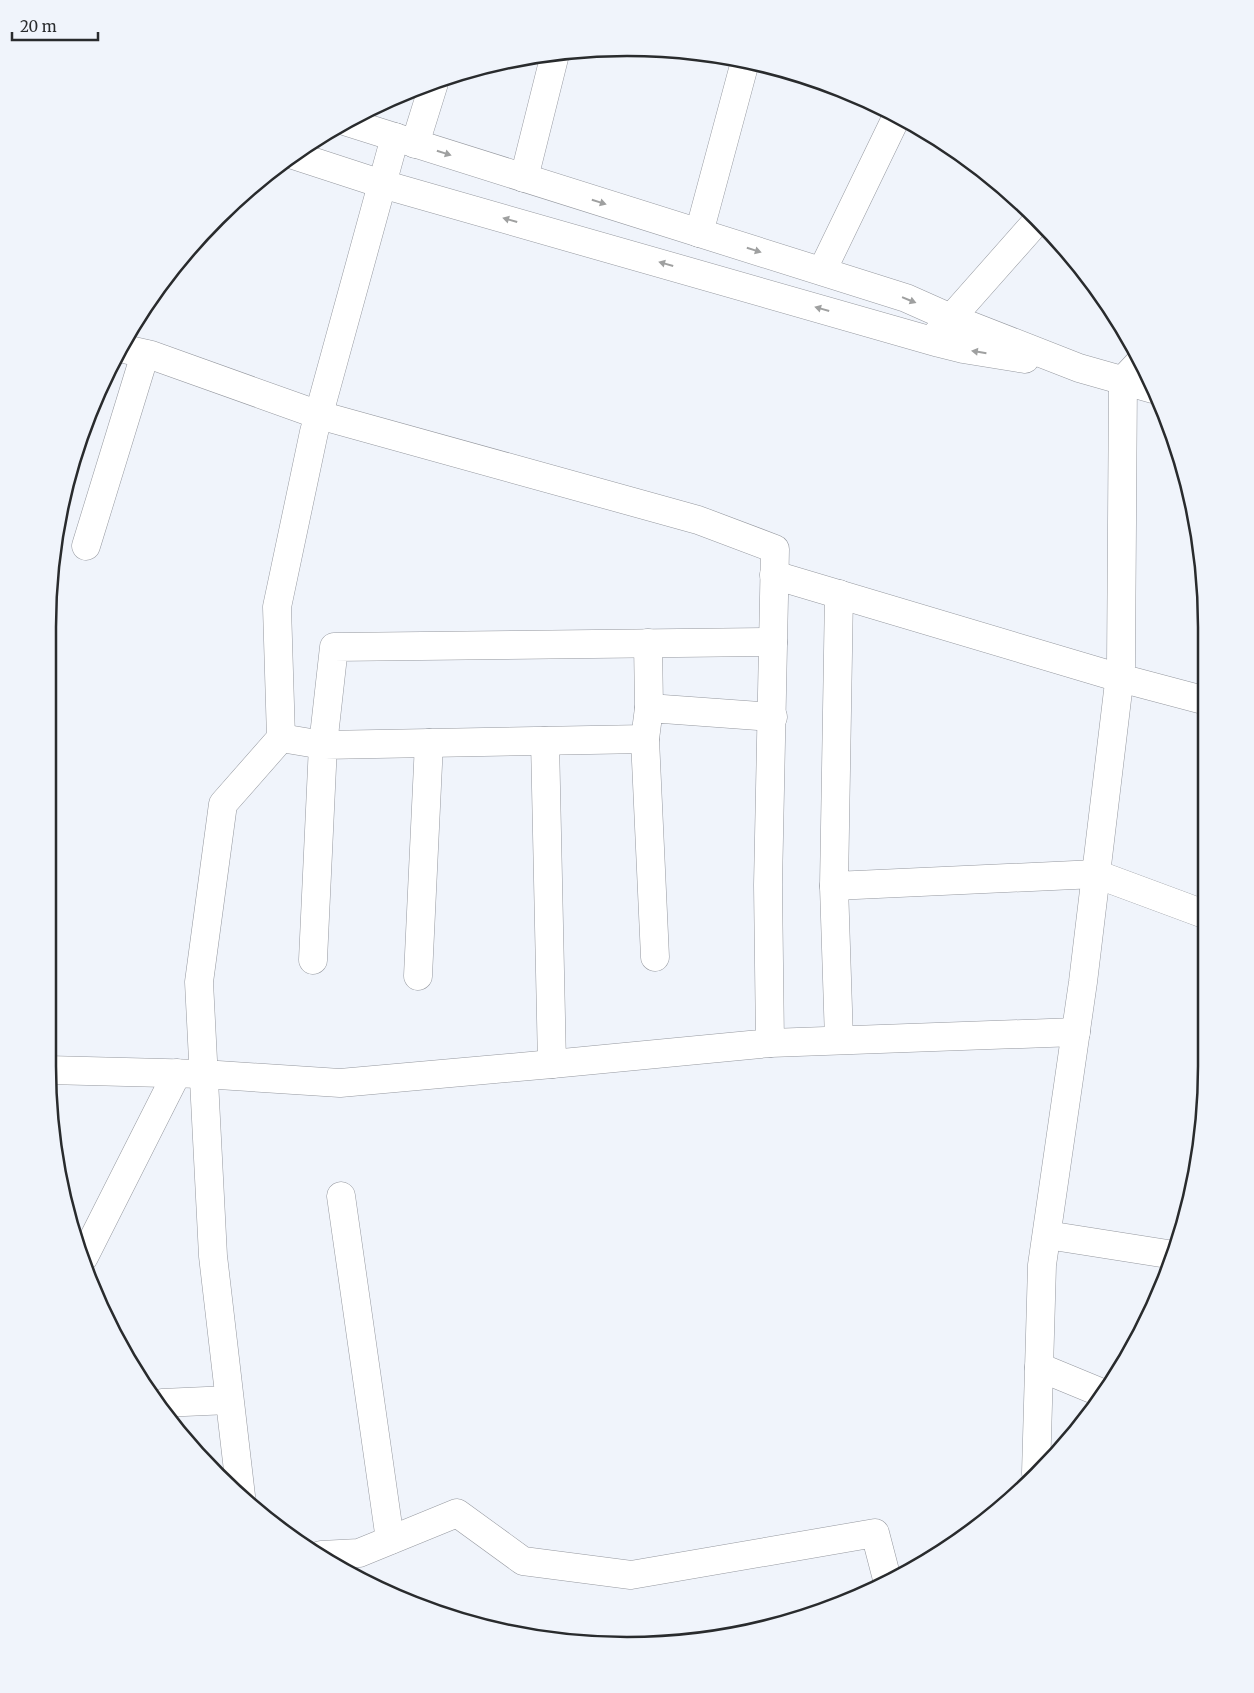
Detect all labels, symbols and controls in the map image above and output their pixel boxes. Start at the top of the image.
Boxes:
scale bar [12,10,99,42]
text: 20 m [20,17,57,36]
one-way arrow [436,149,451,157]
one-way arrow [591,198,606,206]
one-way arrow [502,216,517,224]
one-way arrow [746,247,761,255]
one-way arrow [658,260,673,268]
one-way arrow [901,297,916,304]
one-way arrow [815,305,830,313]
one-way arrow [970,347,986,355]

